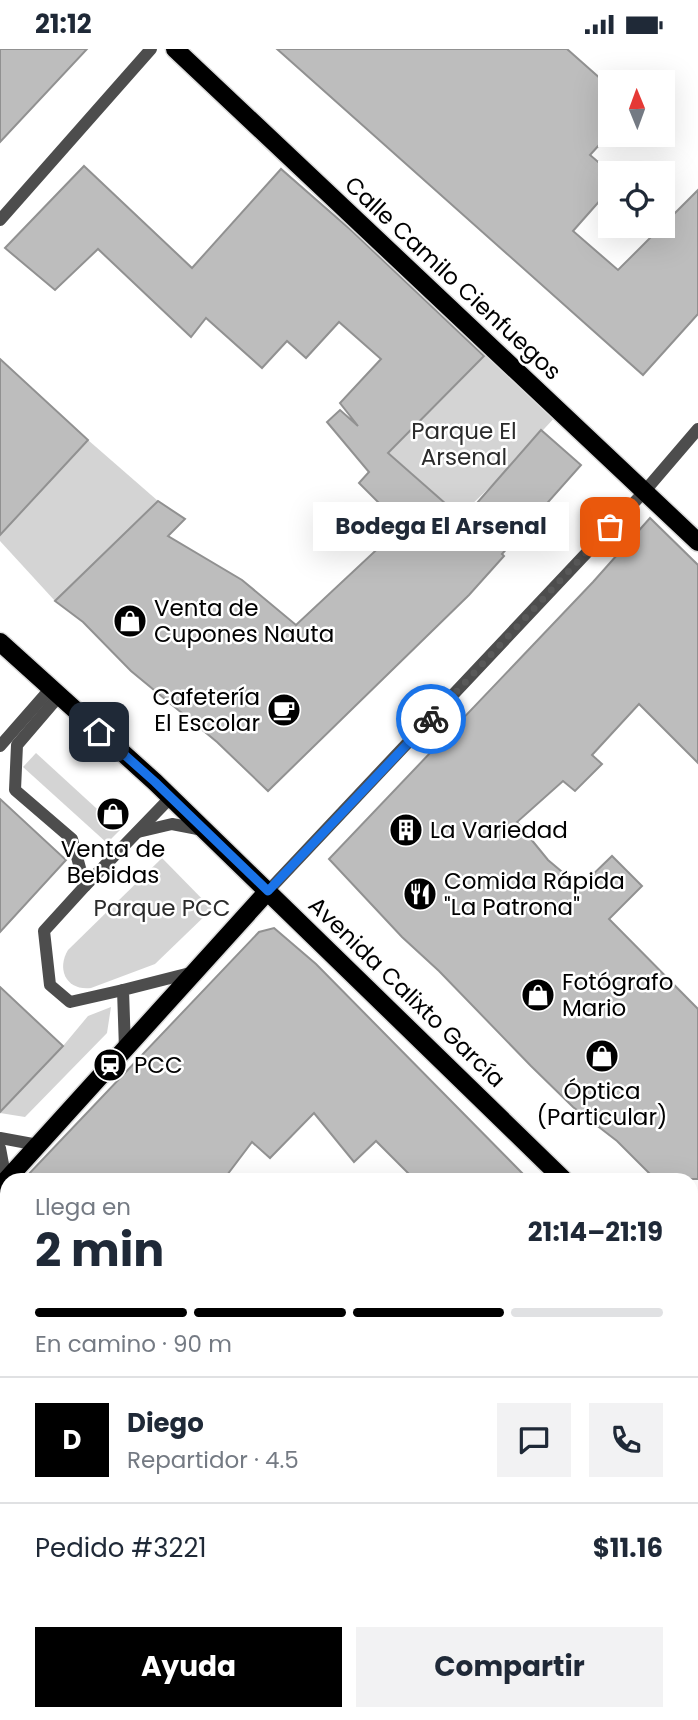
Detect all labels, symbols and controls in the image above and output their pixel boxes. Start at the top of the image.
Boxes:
text: 21:12 [35,6,92,42]
north arrow [598,70,676,147]
map controls [598,70,675,238]
button: locate [598,161,675,238]
street label: Calle Camilo Cienfuegos [338,169,568,387]
park label: Parque El Arsenal [411,415,517,473]
pin [580,497,640,557]
callout: Bodega El Arsenal [312,503,568,552]
icon: bag [591,508,629,546]
text: Bodega El Arsenal [335,510,547,542]
place label: Venta de Cupones Nauta [154,592,334,650]
shop icon: Venta de Cupones Nauta [111,602,149,640]
place label: Cafetería El Escolar [152,681,260,739]
courier [396,684,466,754]
cafe icon: Cafetería El Escolar [265,691,303,729]
icon: bike [412,700,450,738]
pin [69,702,129,762]
icon: home [80,713,118,751]
shop icon: Venta de Bebidas [94,795,132,833]
building icon: La Variedad [387,811,425,849]
place label: La Variedad [430,814,568,846]
place label: Venta de Bebidas [61,833,165,891]
place label: Comida Rápida "La Patrona" [444,865,625,923]
restaurant icon: Comida Rápida "La Patrona" [401,875,439,913]
street label: Avenida Calixto García [302,889,512,1095]
park label: Parque PCC [94,892,230,924]
place label: Fotógrafo Mario [562,966,673,1024]
shop icon: Fotógrafo Mario [519,976,557,1014]
shop icon: Óptica (Particular) [583,1037,621,1075]
station icon: PCC [91,1046,129,1084]
place label: PCC [134,1049,183,1081]
place label: Óptica (Particular) [537,1075,667,1133]
text: Llega en [35,1191,131,1223]
text: 21:14–21:19 [528,1214,663,1250]
text: 2 min [35,1218,164,1282]
text: En camino · 90 m [35,1328,232,1360]
button: chat [497,1403,571,1477]
button: phone [589,1403,663,1477]
text: Diego [127,1405,204,1441]
text: D [63,1422,81,1458]
text: Repartidor · 4.5 [127,1444,299,1476]
text: Pedido #3221 [35,1530,207,1566]
text: $11.16 [593,1530,663,1566]
button: Ayuda [35,1627,342,1707]
button: Compartir [356,1627,663,1707]

